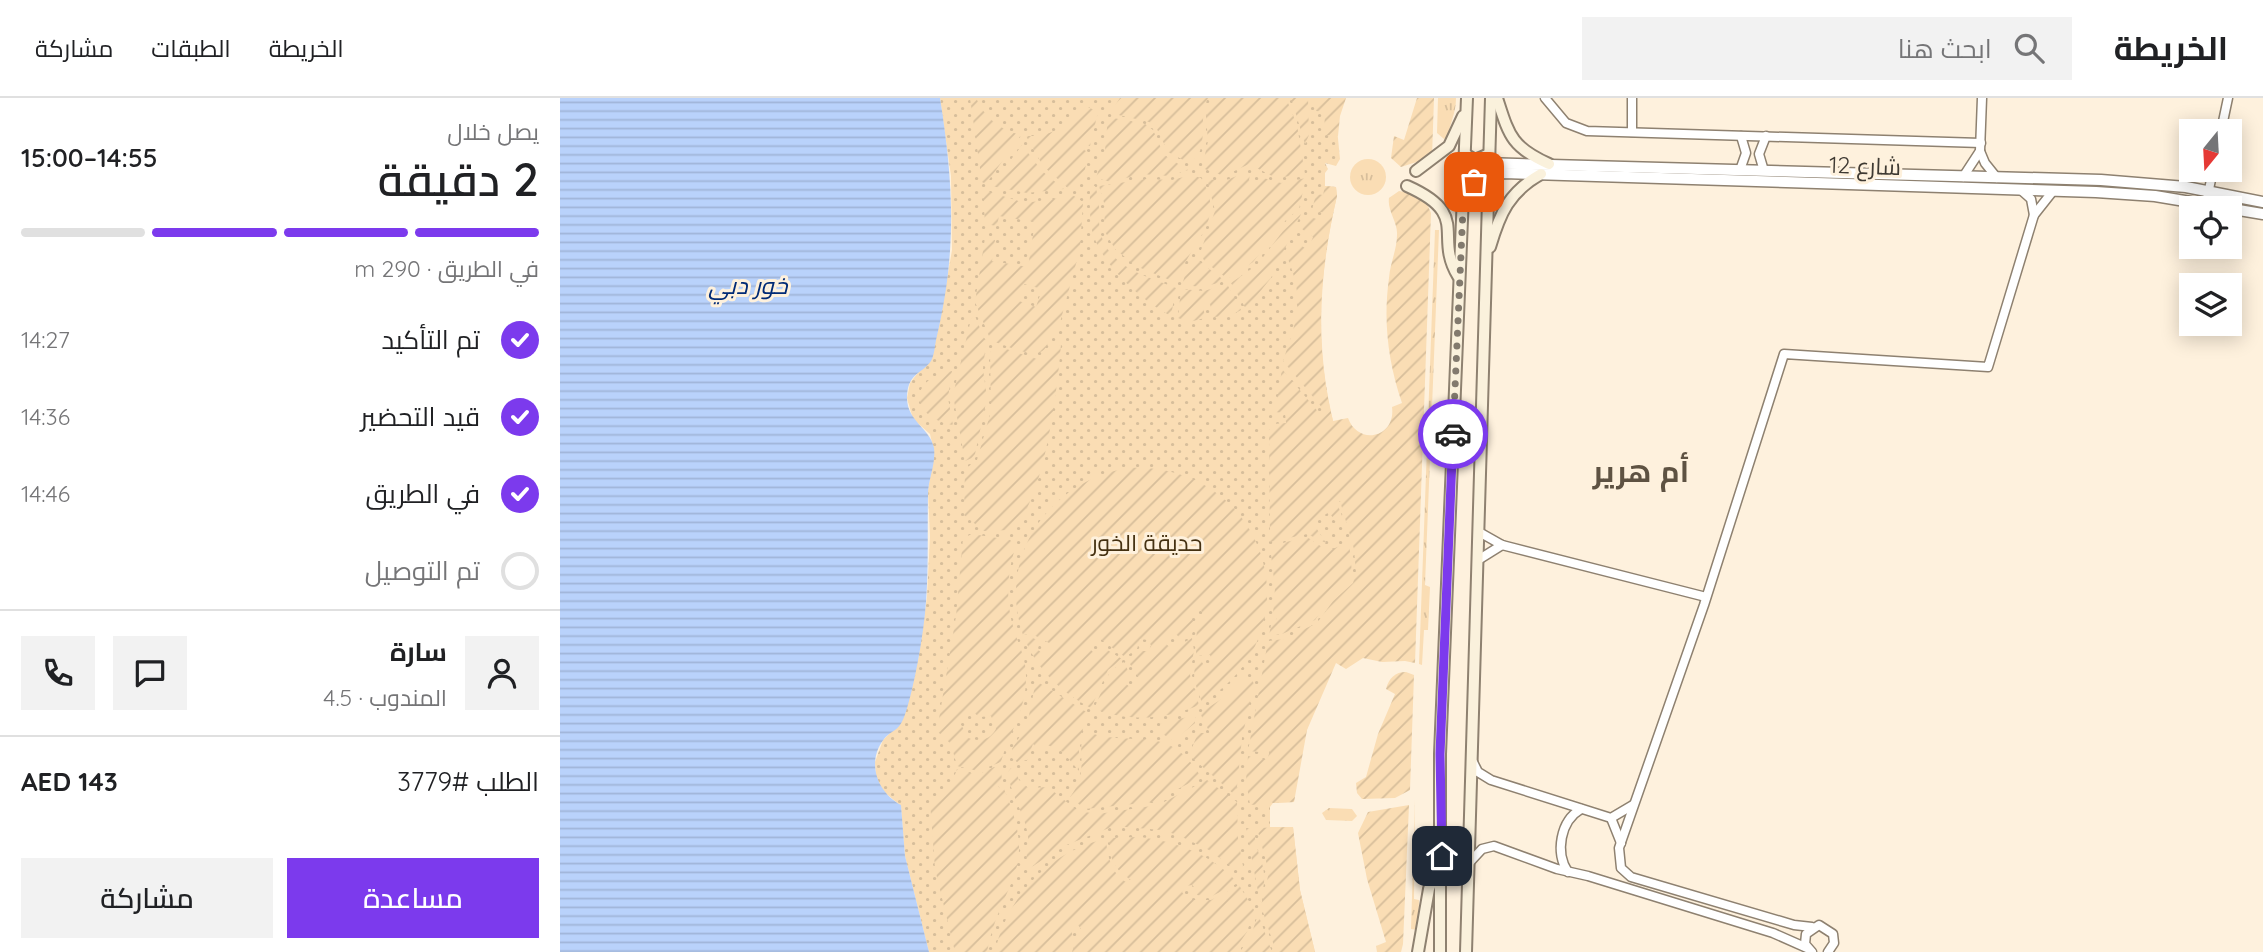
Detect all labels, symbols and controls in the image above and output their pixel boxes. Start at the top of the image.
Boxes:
search box [1582,17,2072,80]
text: الخريطة [2114,27,2228,68]
icon: search [2010,29,2048,67]
text: ابحث هنا [1898,32,1992,65]
text: مشاركة [35,33,113,63]
text: الطبقات [151,33,231,63]
text: الخريطة [269,33,344,63]
text: يصل خلال [447,117,539,146]
north arrow [2179,119,2242,182]
map controls [2179,119,2242,336]
text: 14:55–15:00 [21,141,157,174]
text: 2 دقيقة [378,150,539,208]
street label: شارع 12 [1828,150,1902,183]
pin [1444,152,1504,212]
icon: bag [1455,163,1493,201]
button: locate [2179,196,2242,259]
text: في الطريق · 290 m [354,254,539,283]
water label: خور دبي [708,270,789,305]
button: layers [2179,273,2242,336]
icon: check [501,321,539,359]
text: تم التأكيد [382,323,480,356]
text: 14:27 [21,325,70,354]
icon: check [501,398,539,436]
courier [1418,399,1488,469]
text: قيد التحضير [360,400,480,433]
text: 14:36 [21,402,70,431]
icon: car [1434,415,1472,453]
district label: أم هرير [1592,452,1689,492]
icon: check [501,475,539,513]
text: في الطريق [366,477,480,510]
text: 14:46 [21,479,70,508]
park label: حديقة الخور [1089,528,1203,557]
text: تم التوصيل [365,554,480,587]
text: سارة [390,635,447,668]
button: phone [21,636,95,710]
button: chat [113,636,187,710]
button: person [465,636,539,710]
text: المندوب · 4.5 [323,683,447,712]
text: AED 143 [21,765,118,798]
text: الطلب #3779 [397,765,539,798]
pin [1412,826,1472,886]
icon: home [1423,837,1461,875]
button: مشاركة [21,858,273,938]
button: مساعدة [287,858,539,938]

